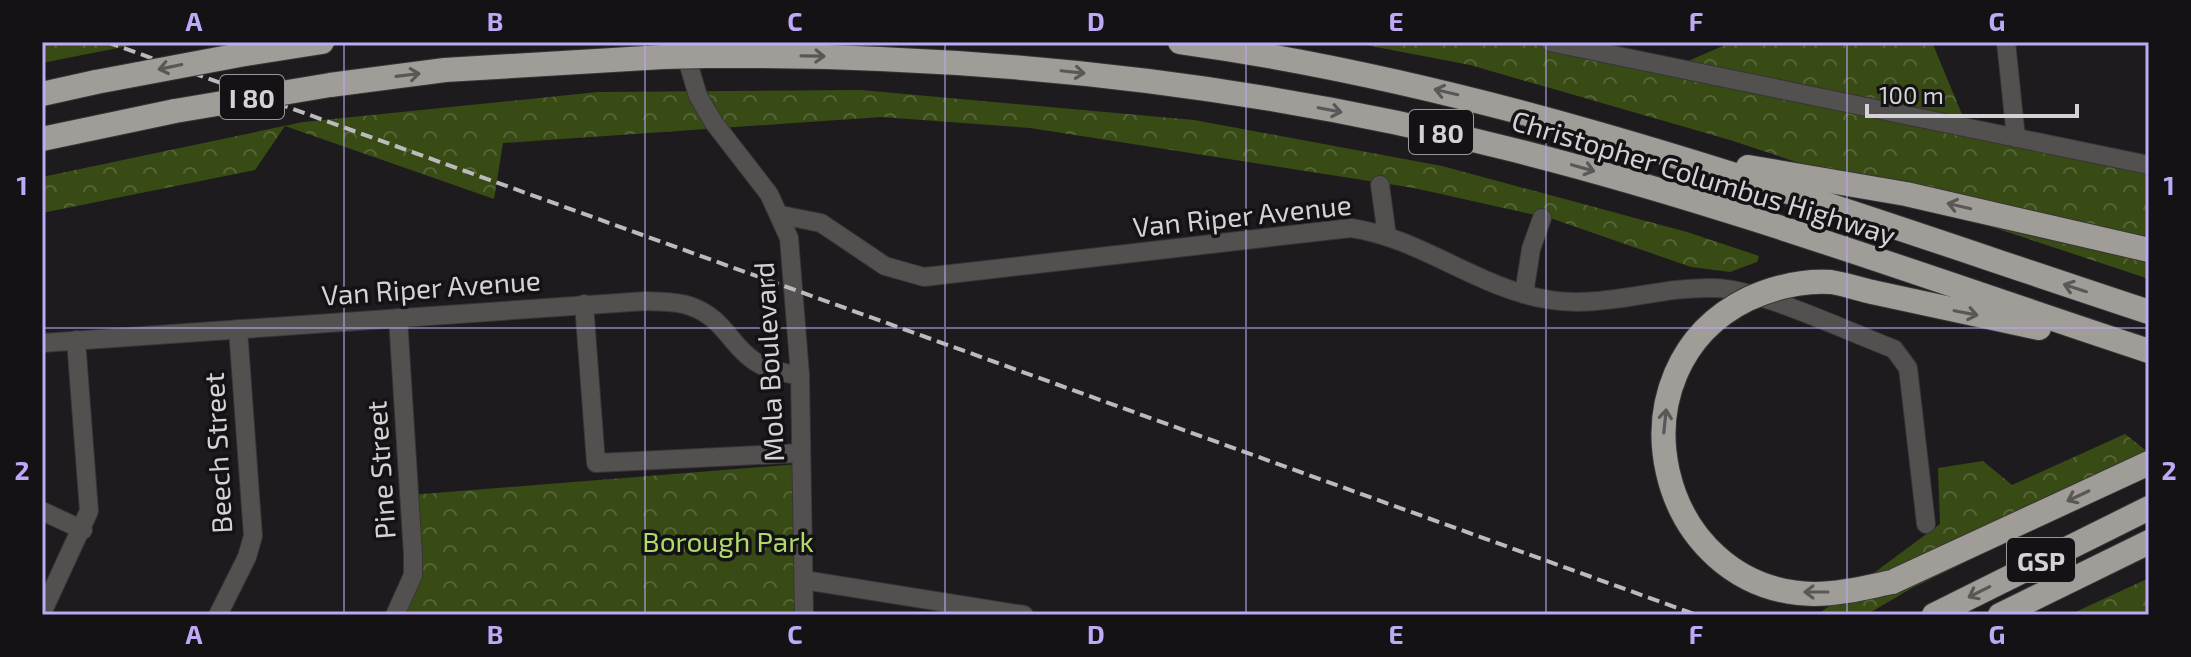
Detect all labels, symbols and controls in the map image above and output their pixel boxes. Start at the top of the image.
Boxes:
text: A [186,5,203,36]
text: B [487,5,503,36]
text: C [787,5,803,36]
text: D [1087,5,1105,36]
text: E [1388,5,1404,36]
text: F [1689,5,1703,36]
text: G [1989,5,2005,36]
one-way arrow [799,49,826,64]
one-way arrow [158,60,184,75]
one-way arrow [1059,64,1086,79]
one-way arrow [395,67,420,82]
scale bar [1867,68,2077,118]
road number: I 80 [220,75,284,119]
text: 100 m [1879,80,1944,109]
one-way arrow [1434,84,1459,99]
street label: Christopher Columbus Highway [1508,102,1900,252]
one-way arrow [1317,103,1342,118]
road number: I 80 [1409,110,1473,154]
one-way arrow [1570,161,1596,176]
text: 1 [16,169,28,200]
text: 1 [2163,169,2175,200]
street label: Van Riper Avenue [1131,187,1353,243]
one-way arrow [1947,198,1972,213]
street label: Mola Boulevard [746,261,790,463]
street label: Van Riper Avenue [320,262,542,312]
one-way arrow [2063,279,2088,294]
one-way arrow [1952,307,1978,322]
street label: Beech Street [196,371,238,535]
street label: Pine Street [358,400,402,540]
one-way arrow [1657,408,1672,435]
text: 2 [14,454,30,485]
text: 2 [2161,454,2177,485]
one-way arrow [2067,489,2091,504]
park label: Borough Park [642,524,814,558]
road number: GSP [2007,538,2075,582]
one-way arrow [1803,584,1829,600]
one-way arrow [1967,585,1991,600]
text: A [186,618,203,649]
text: B [487,618,503,649]
text: C [787,618,803,649]
text: D [1087,618,1105,649]
text: E [1388,618,1404,649]
text: F [1689,618,1703,649]
text: G [1989,618,2005,649]

